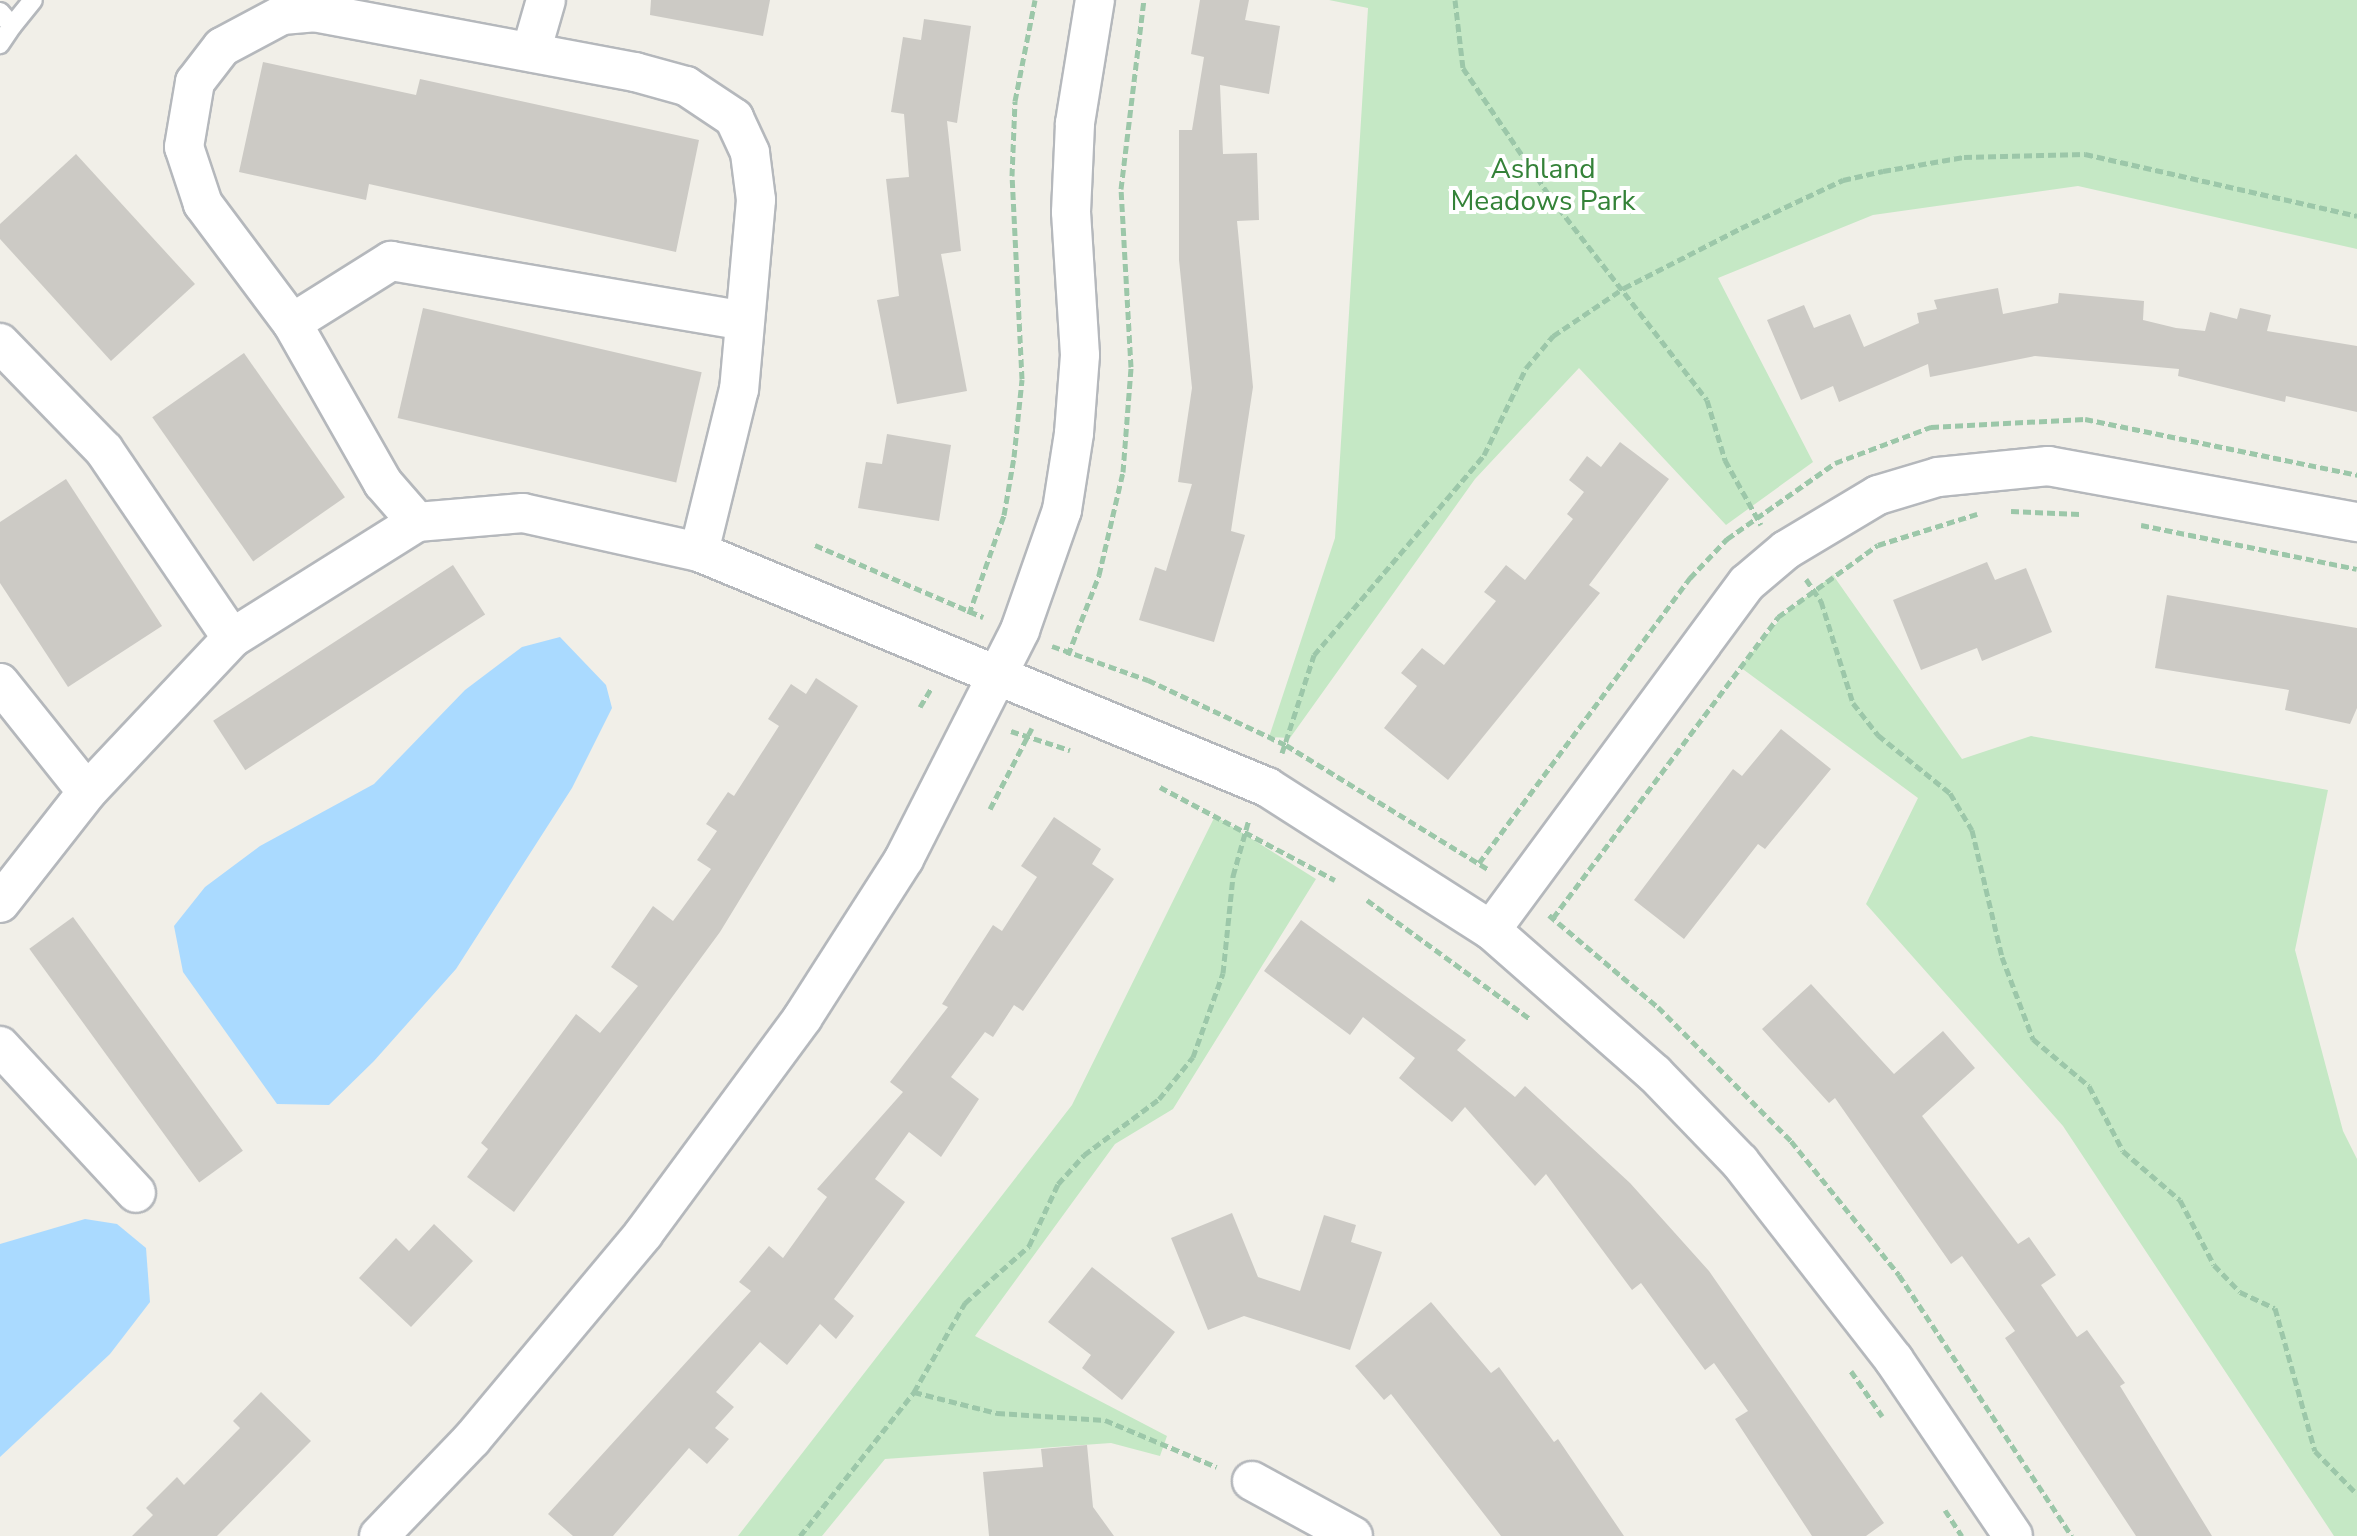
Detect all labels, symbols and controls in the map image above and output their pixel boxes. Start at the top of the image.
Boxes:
park label: Ashland Meadows Park [1450,152,1636,218]

